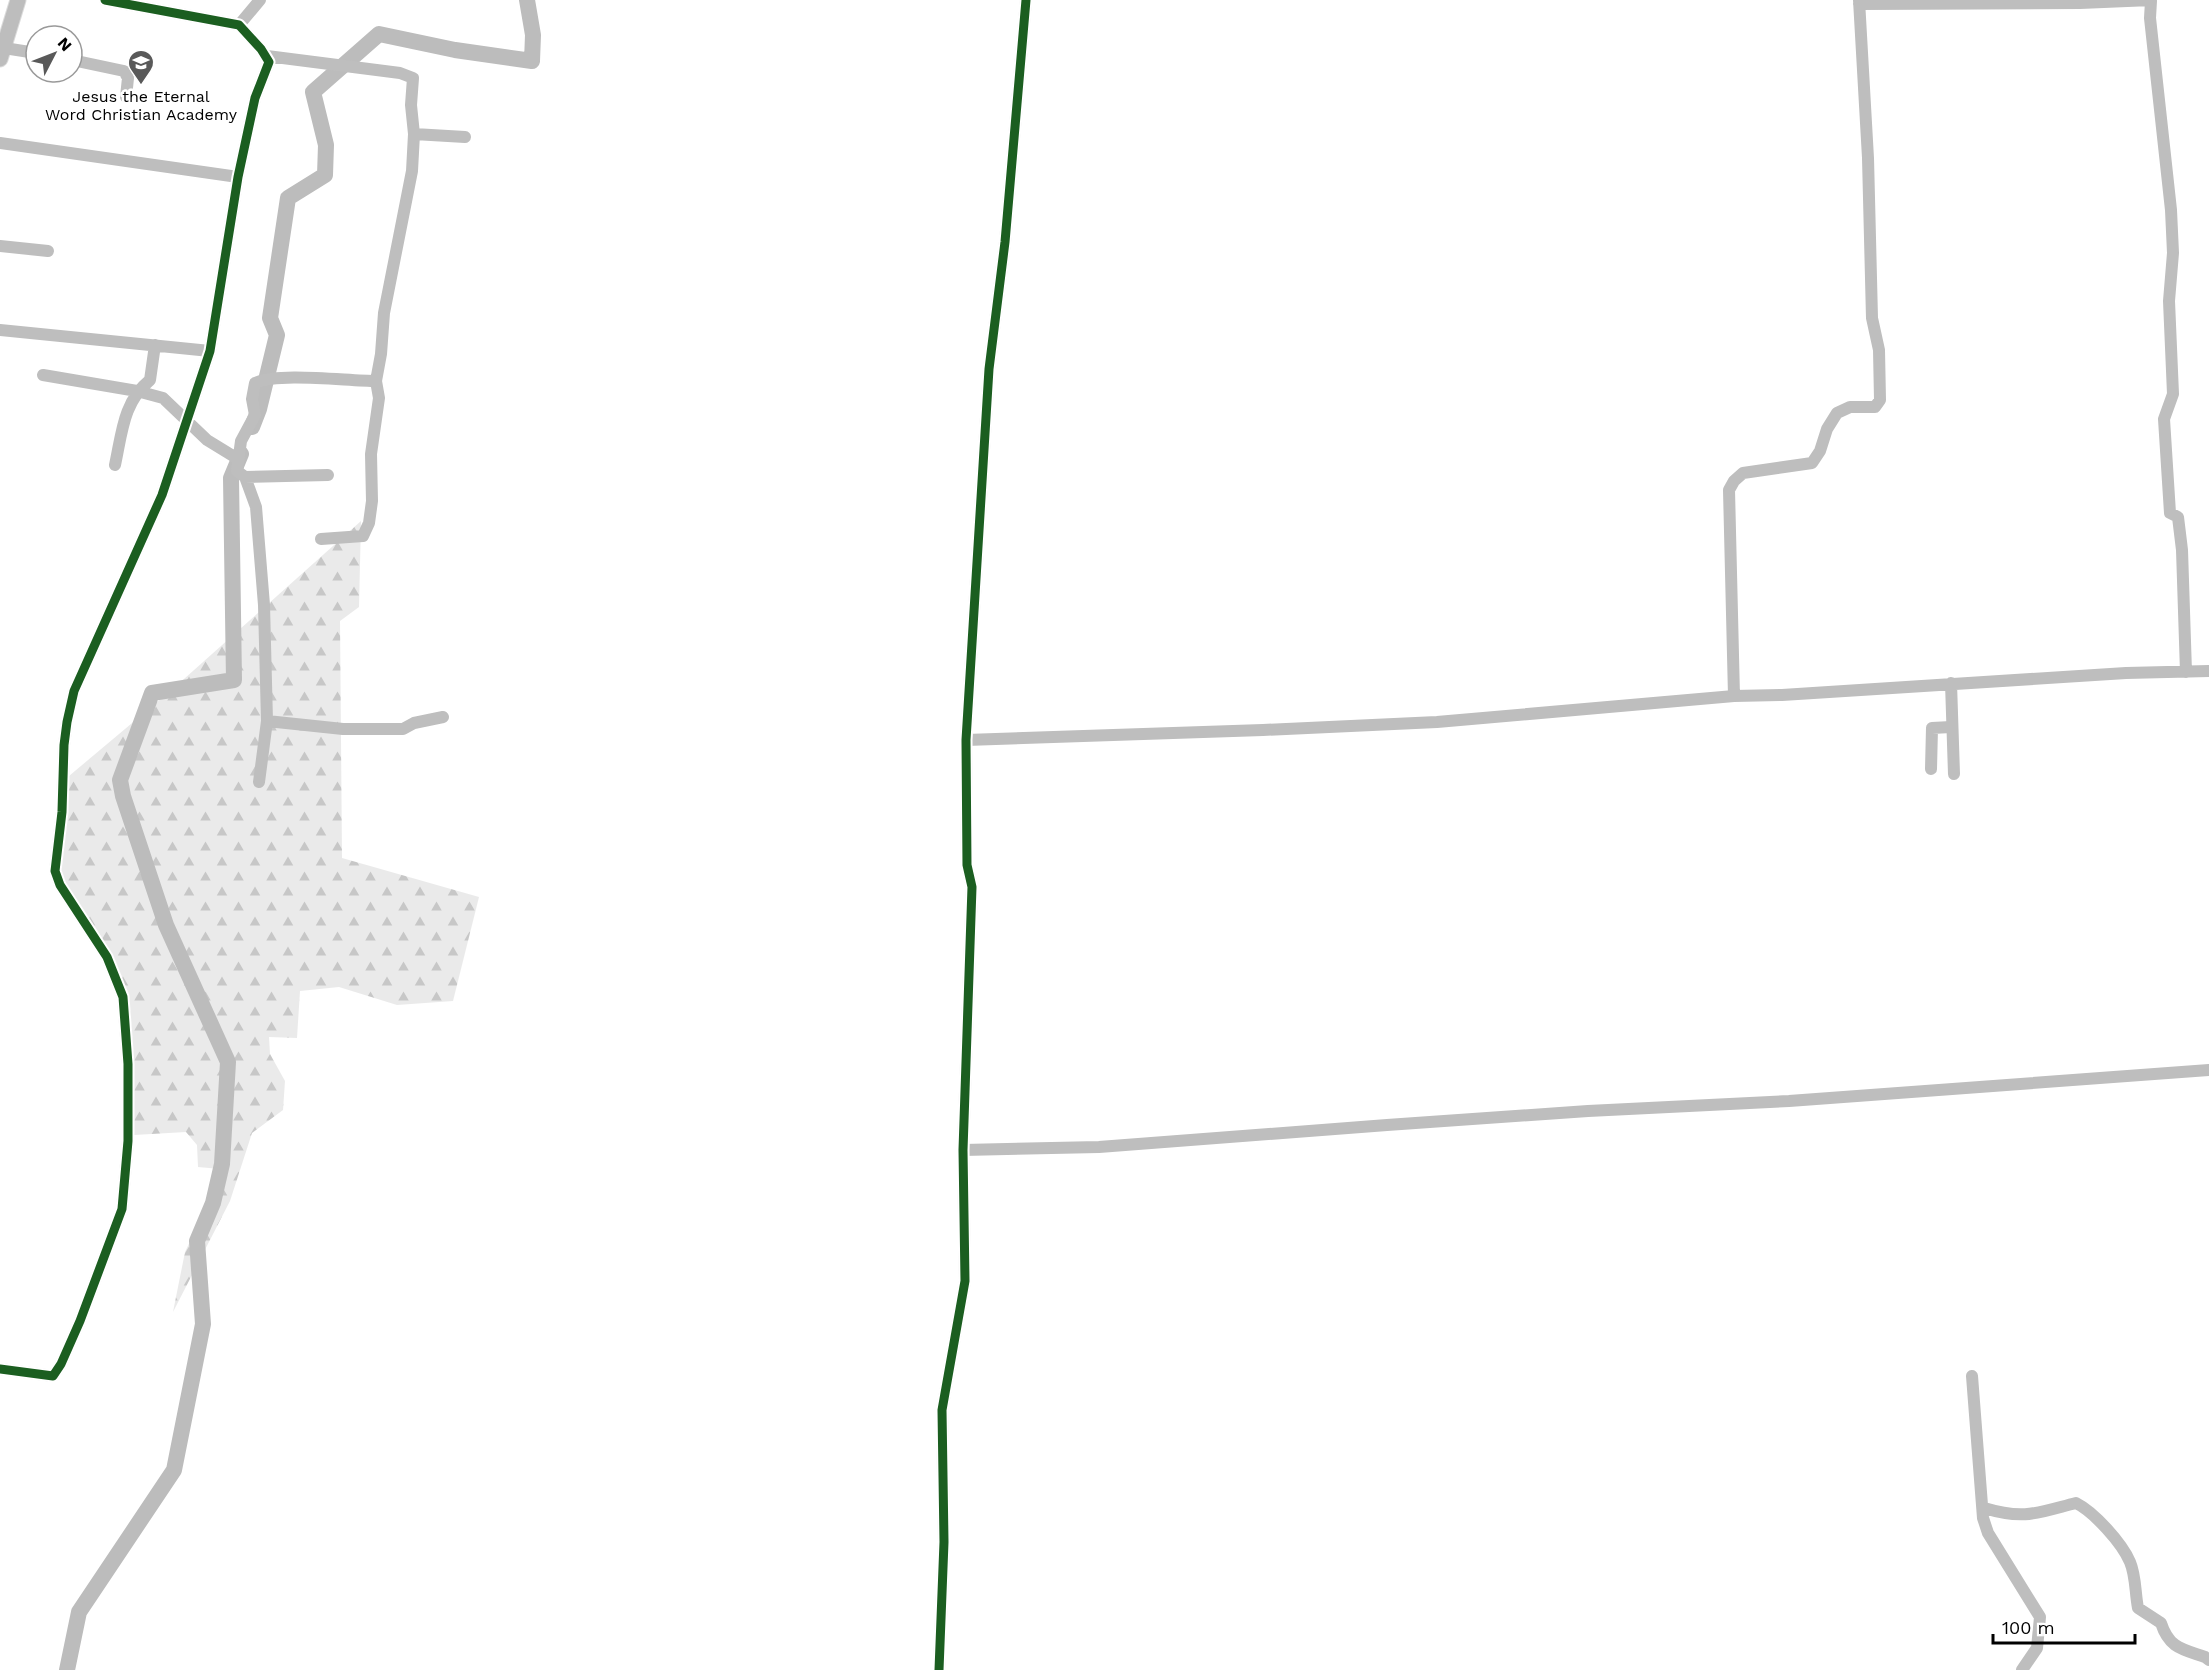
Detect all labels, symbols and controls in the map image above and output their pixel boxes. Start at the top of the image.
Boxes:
north arrow [24,24,84,84]
text: N [54,34,76,55]
school or university icon: Jesus the Eternal Word Christian Academy [126,48,156,86]
place label: Jesus the Eternal Word Christian Academy [45,87,238,124]
scale bar [1993,1607,2136,1645]
text: 100 m [2002,1617,2055,1638]

